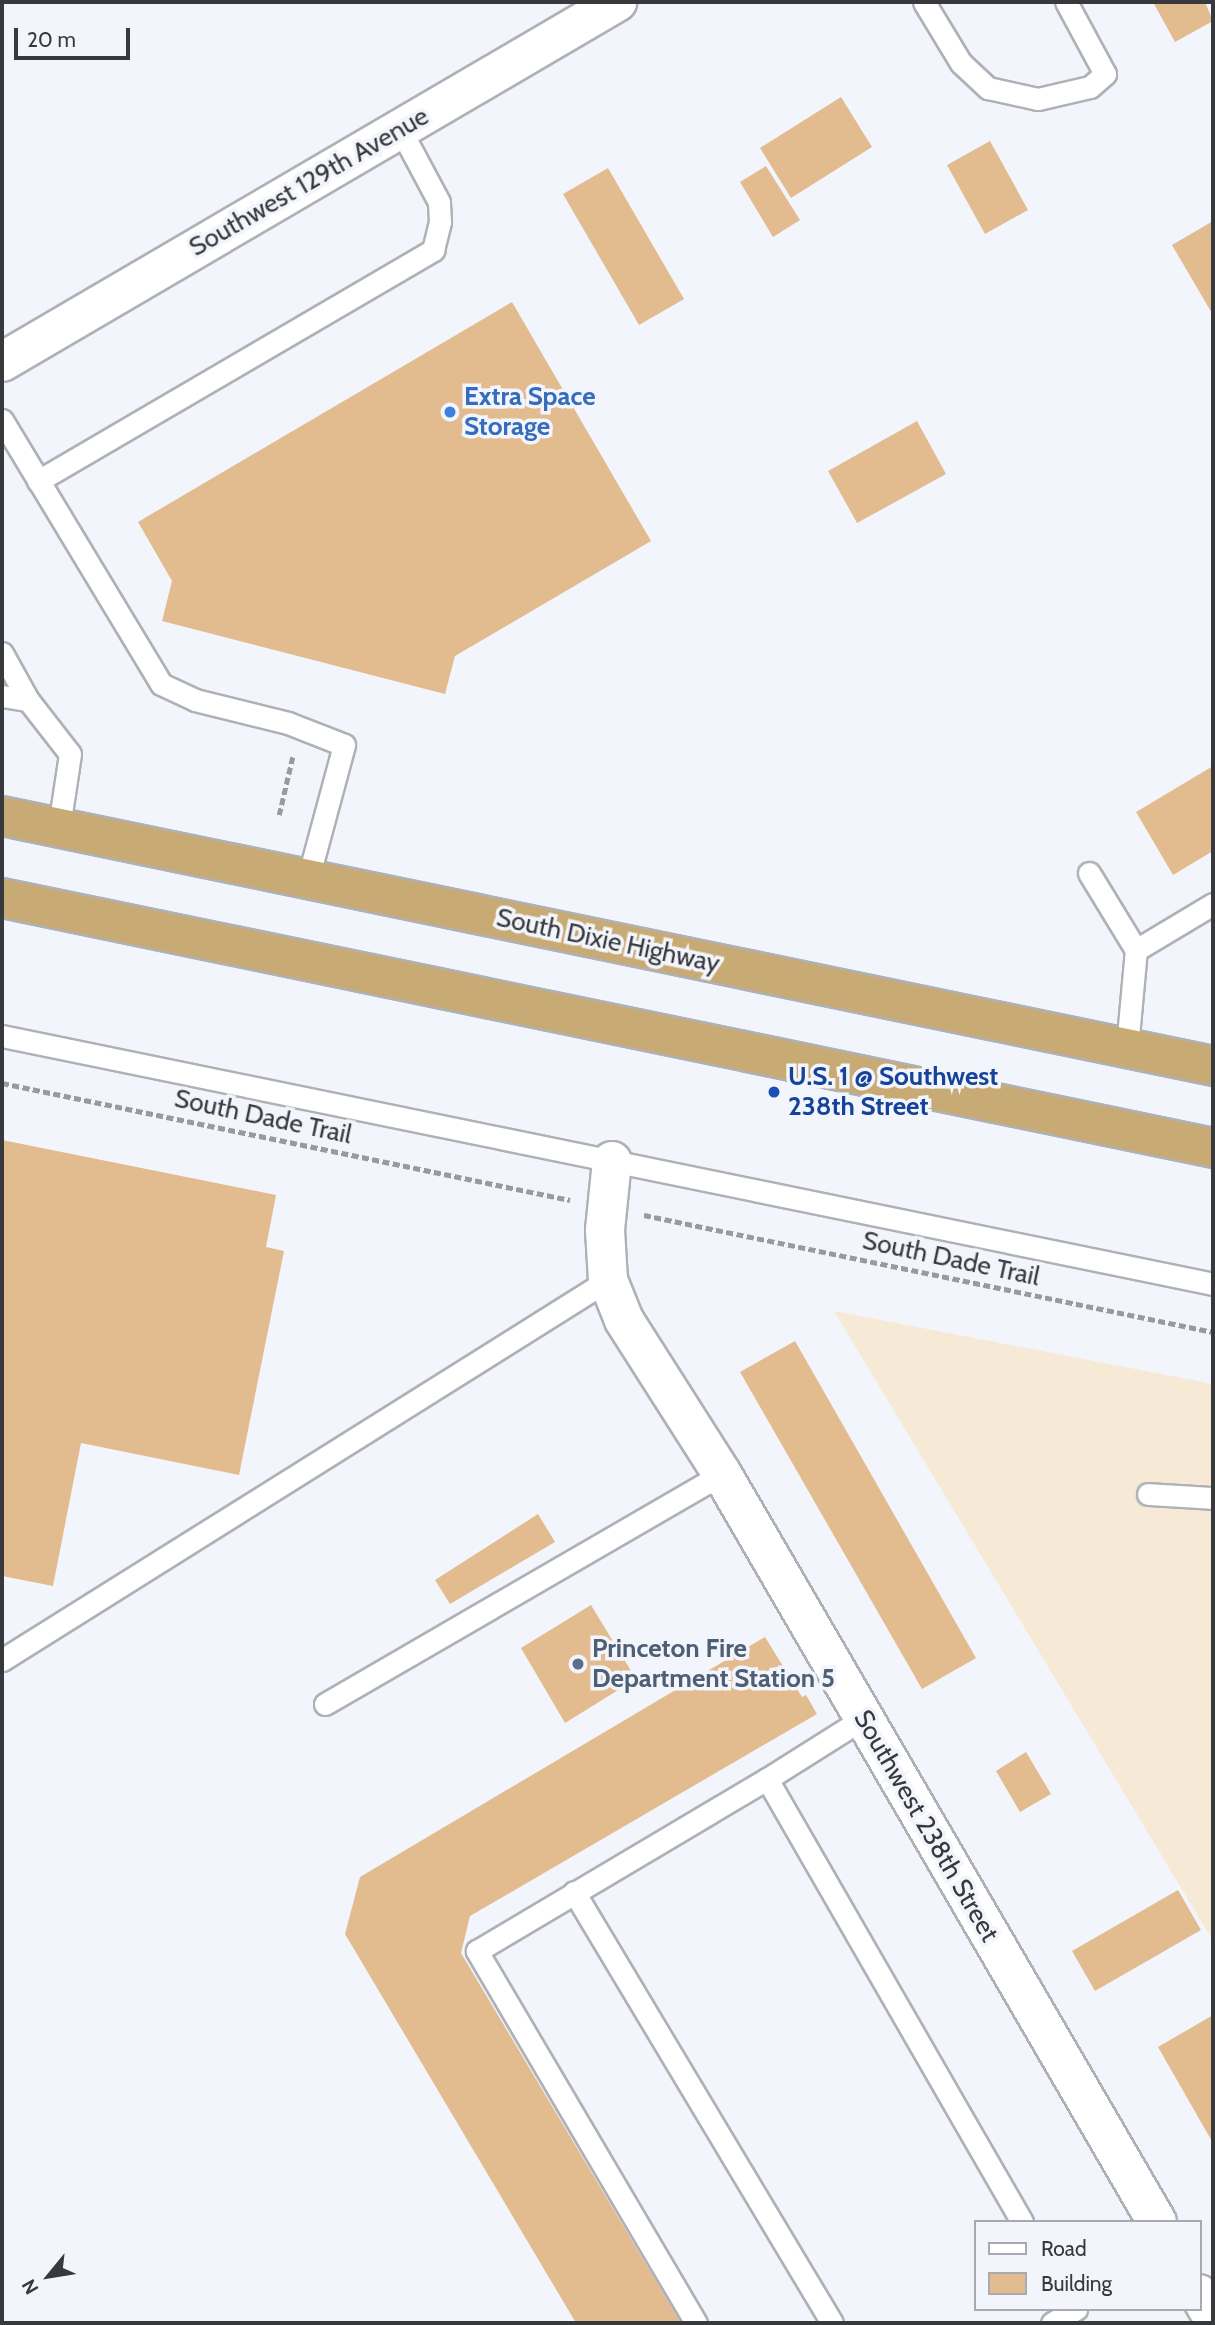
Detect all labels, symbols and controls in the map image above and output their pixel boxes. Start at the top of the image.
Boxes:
scale bar [18,14,133,58]
text: 20 m [27,27,76,52]
street label: Southwest 129th Avenue [184,101,434,263]
place label: Extra Space Storage [464,381,596,442]
marker: Extra Space Storage [442,404,458,420]
street label: South Dixie Highway [494,902,722,980]
place label: U.S. 1 @ Southwest 238th Street [788,1061,998,1122]
street label: South Dade Trail [172,1083,354,1151]
marker: U.S. 1 @ Southwest 238th Street [766,1084,782,1100]
street label: South Dade Trail [860,1225,1042,1293]
place label: Princeton Fire Department Station 5 [592,1633,835,1694]
marker: Princeton Fire Department Station 5 [570,1656,586,1672]
street label: Southwest 238th Street [847,1705,1005,1947]
legend [974,2220,1201,2311]
text: Road [1041,2236,1087,2261]
north arrow [14,2241,84,2311]
text: Building [1041,2271,1112,2296]
text: N [17,2275,44,2298]

